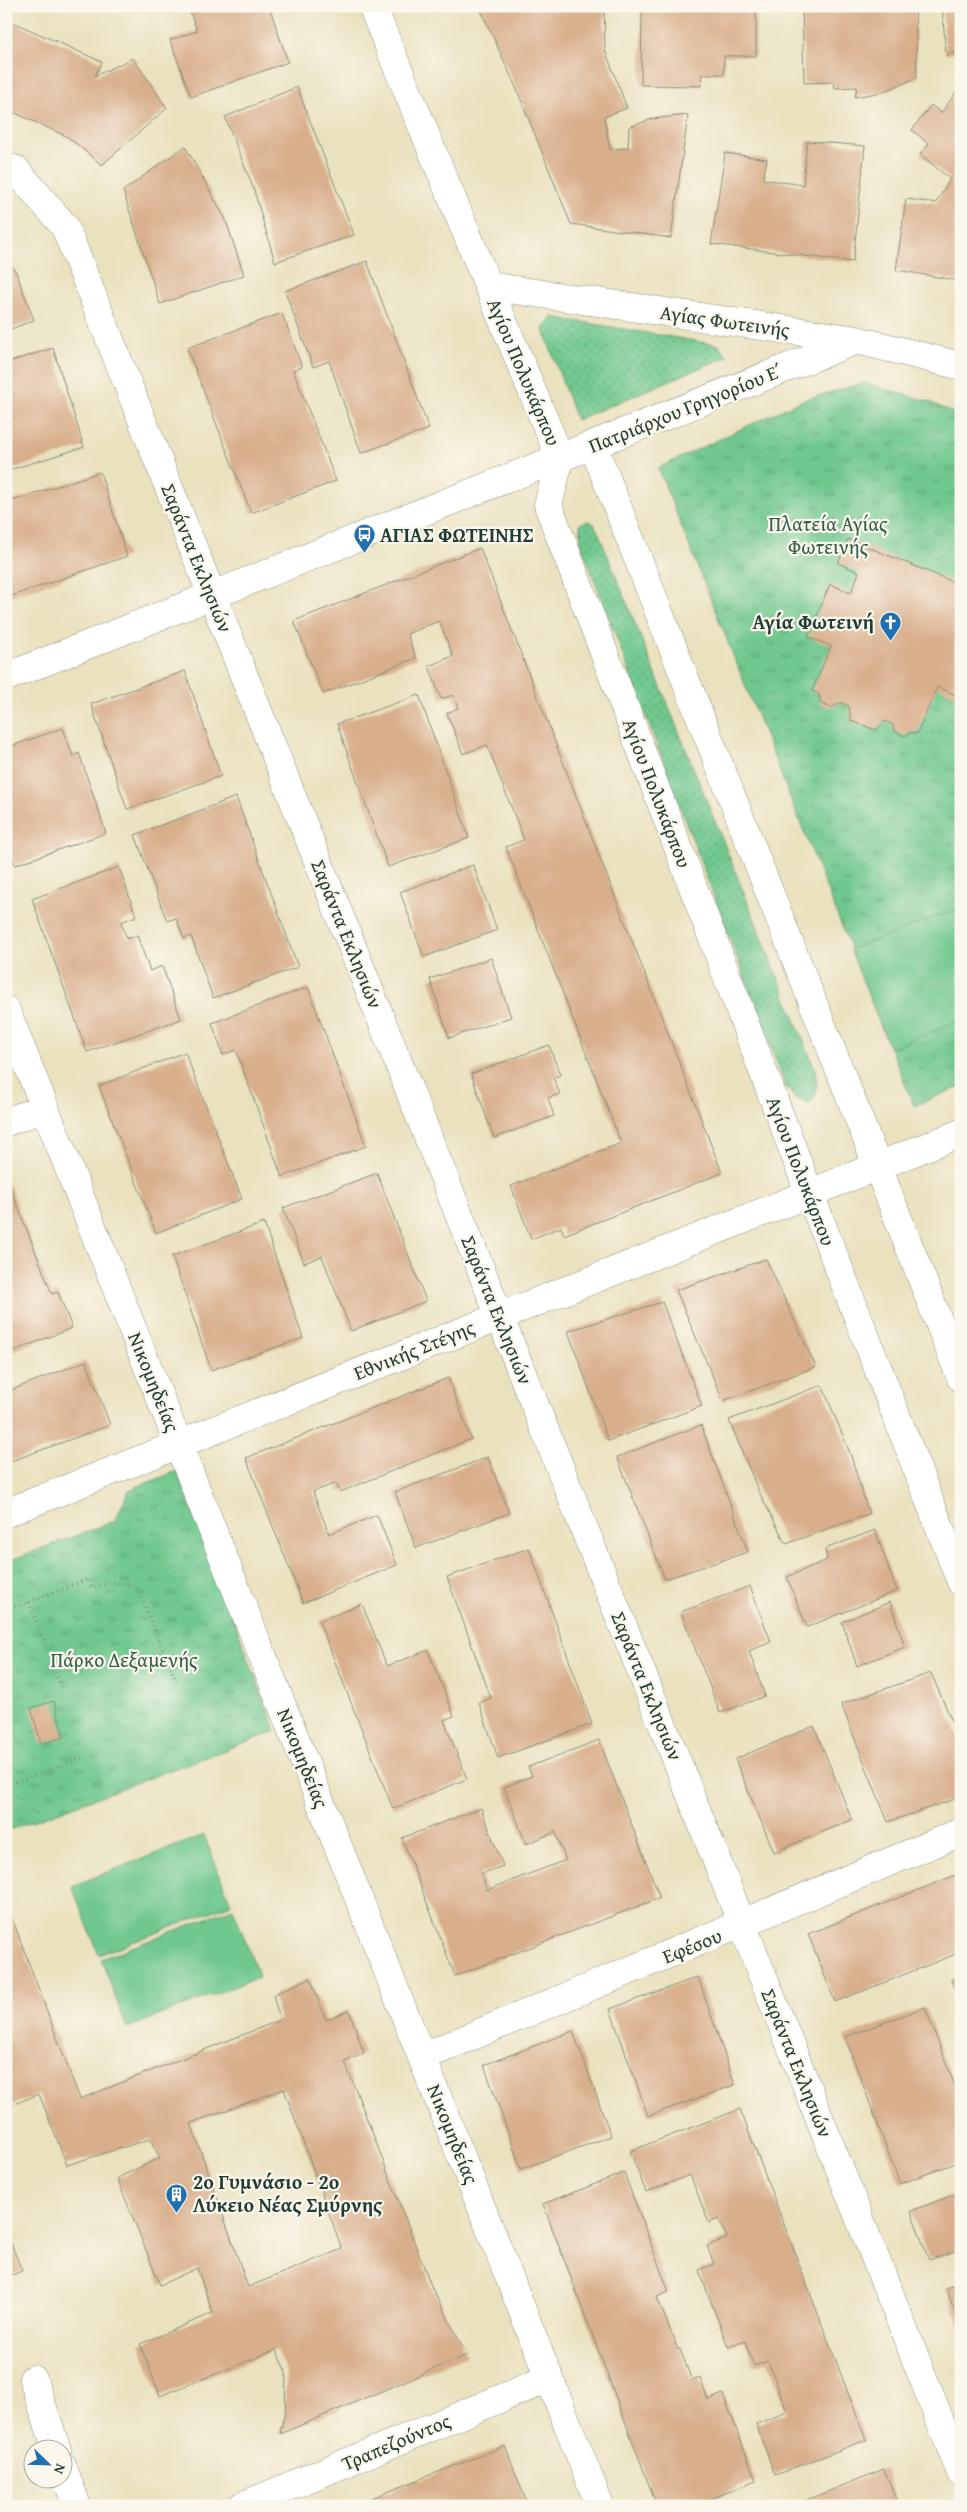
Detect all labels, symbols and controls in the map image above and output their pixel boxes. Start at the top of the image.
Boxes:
street label: Αγίου Πολυκάρπου [480,293,569,450]
street label: Αγίας Φωτεινής [658,297,792,344]
street label: Πατριάρχου Γρηγορίου Ε΄ [584,355,786,460]
street label: Σαράντα Εκλησιών [154,479,241,637]
park label: Πλατεία Αγίας Φωτεινής [769,509,888,561]
place label: ΑΓΙΑΣ ΦΩΤΕΙΝΗΣ [380,520,534,549]
bus stop icon: ΑΓΙΑΣ ΦΩΤΕΙΝΗΣ [352,523,376,554]
place label: Αγία Φωτεινή [752,607,874,636]
church icon: Αγία Φωτεινή [878,610,902,641]
street label: Αγίου Πολυκάρπου [616,714,699,872]
street label: Σαράντα Εκλησιών [304,855,391,1013]
street label: Αγίου Πολυκάρπου [760,1092,843,1250]
street label: Σαράντα Εκλησιών [454,1231,541,1389]
street label: Εθνικής Στέγης [349,1312,479,1387]
street label: Νικομηδείας [121,1328,188,1437]
street label: Σαράντα Εκλησιών [604,1607,691,1765]
park label: Πάρκο Δεξαμενής [50,1645,198,1674]
street label: Νικομηδείας [270,1704,337,1813]
street label: Εφέσου [658,1920,726,1971]
street label: Σαράντα Εκλησιών [754,1984,841,2142]
street label: Νικομηδείας [420,2080,487,2189]
place label: 2ο Γυμνάσιο - 2ο Λύκειο Νέας Σμύρνης [193,2167,383,2219]
building icon: 2ο Γυμνάσιο - 2ο Λύκειο Νέας Σμύρνης [165,2182,189,2213]
street label: Τραπεζούντος [337,2405,455,2478]
north arrow [22,2440,72,2490]
text: N [49,2461,71,2478]

